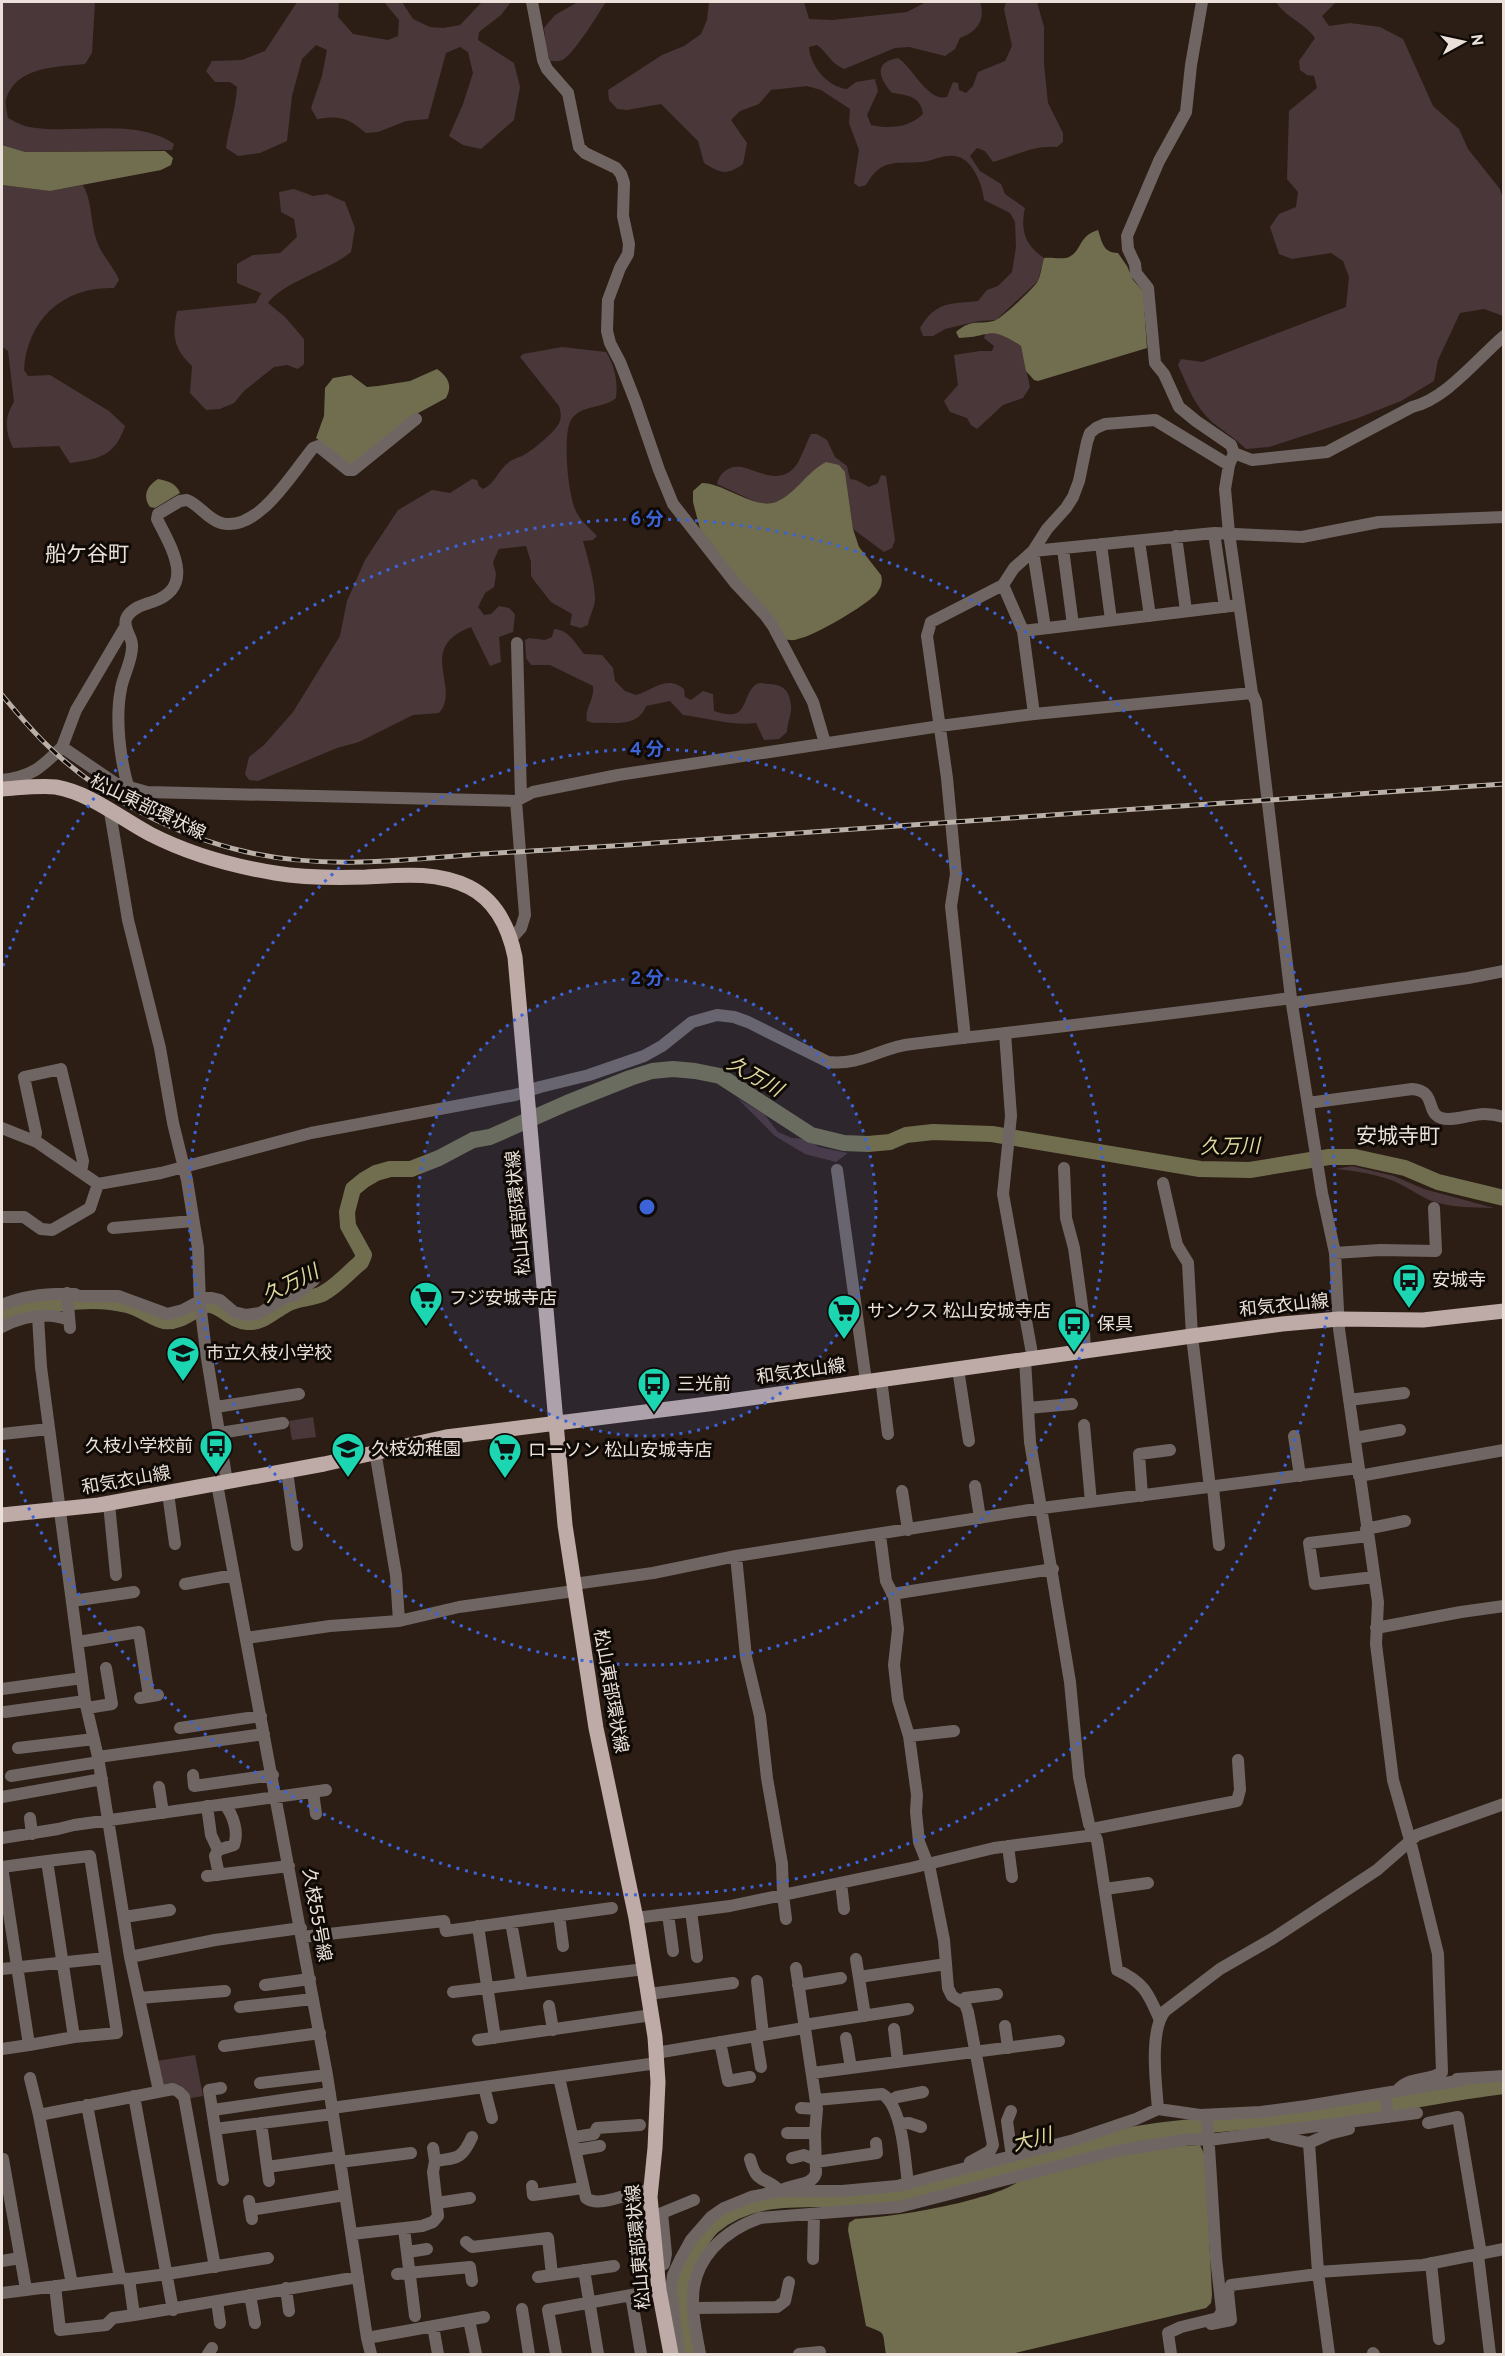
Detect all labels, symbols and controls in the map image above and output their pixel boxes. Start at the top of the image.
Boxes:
north arrow [1433,12,1493,72]
text: N [1465,33,1487,47]
text: 6 分 [630,509,664,532]
district label: 船ケ谷町 [45,542,129,569]
text: 4 分 [630,739,664,762]
street label: 松山東部環状線 [86,770,209,846]
text: 2 分 [630,968,664,991]
water label: 久万川 [722,1051,788,1105]
district label: 安城寺町 [1356,1124,1440,1151]
water label: 久万川 [1200,1134,1262,1162]
street label: 松山東部環状線 [503,1149,536,1277]
centre of rings [637,1197,657,1217]
water label: 久万川 [258,1259,325,1310]
bus stop icon: 安城寺 [1391,1262,1427,1309]
place label: 安城寺 [1432,1270,1486,1293]
supermarket icon: フジ安城寺店 [408,1280,444,1327]
place label: フジ安城寺店 [449,1288,557,1311]
street label: 和気衣山線 [1238,1290,1330,1323]
supermarket icon: サンクス 松山安城寺店 [826,1293,862,1340]
place label: サンクス 松山安城寺店 [867,1301,1051,1324]
bus stop icon: 保具 [1056,1306,1092,1353]
place label: 保具 [1097,1314,1133,1337]
school or university icon: 市立久枝小学校 [165,1335,201,1382]
place label: 市立久枝小学校 [206,1343,332,1366]
street label: 和気衣山線 [755,1355,847,1390]
bus stop icon: 三光前 [636,1366,672,1413]
place label: 三光前 [677,1374,731,1397]
bus stop icon: 久枝小学校前 [198,1428,234,1475]
school or university icon: 久枝幼稚園 [330,1431,366,1478]
supermarket icon: ローソン 松山安城寺店 [487,1432,523,1479]
place label: 久枝小学校前 [85,1436,193,1459]
place label: 久枝幼稚園 [371,1439,461,1462]
place label: ローソン 松山安城寺店 [528,1440,712,1463]
street label: 和気衣山線 [80,1462,173,1501]
street label: 松山東部環状線 [587,1627,632,1755]
street label: 久枝55号線 [296,1867,335,1964]
water label: 大川 [1010,2123,1057,2158]
street label: 松山東部環状線 [623,2183,656,2311]

